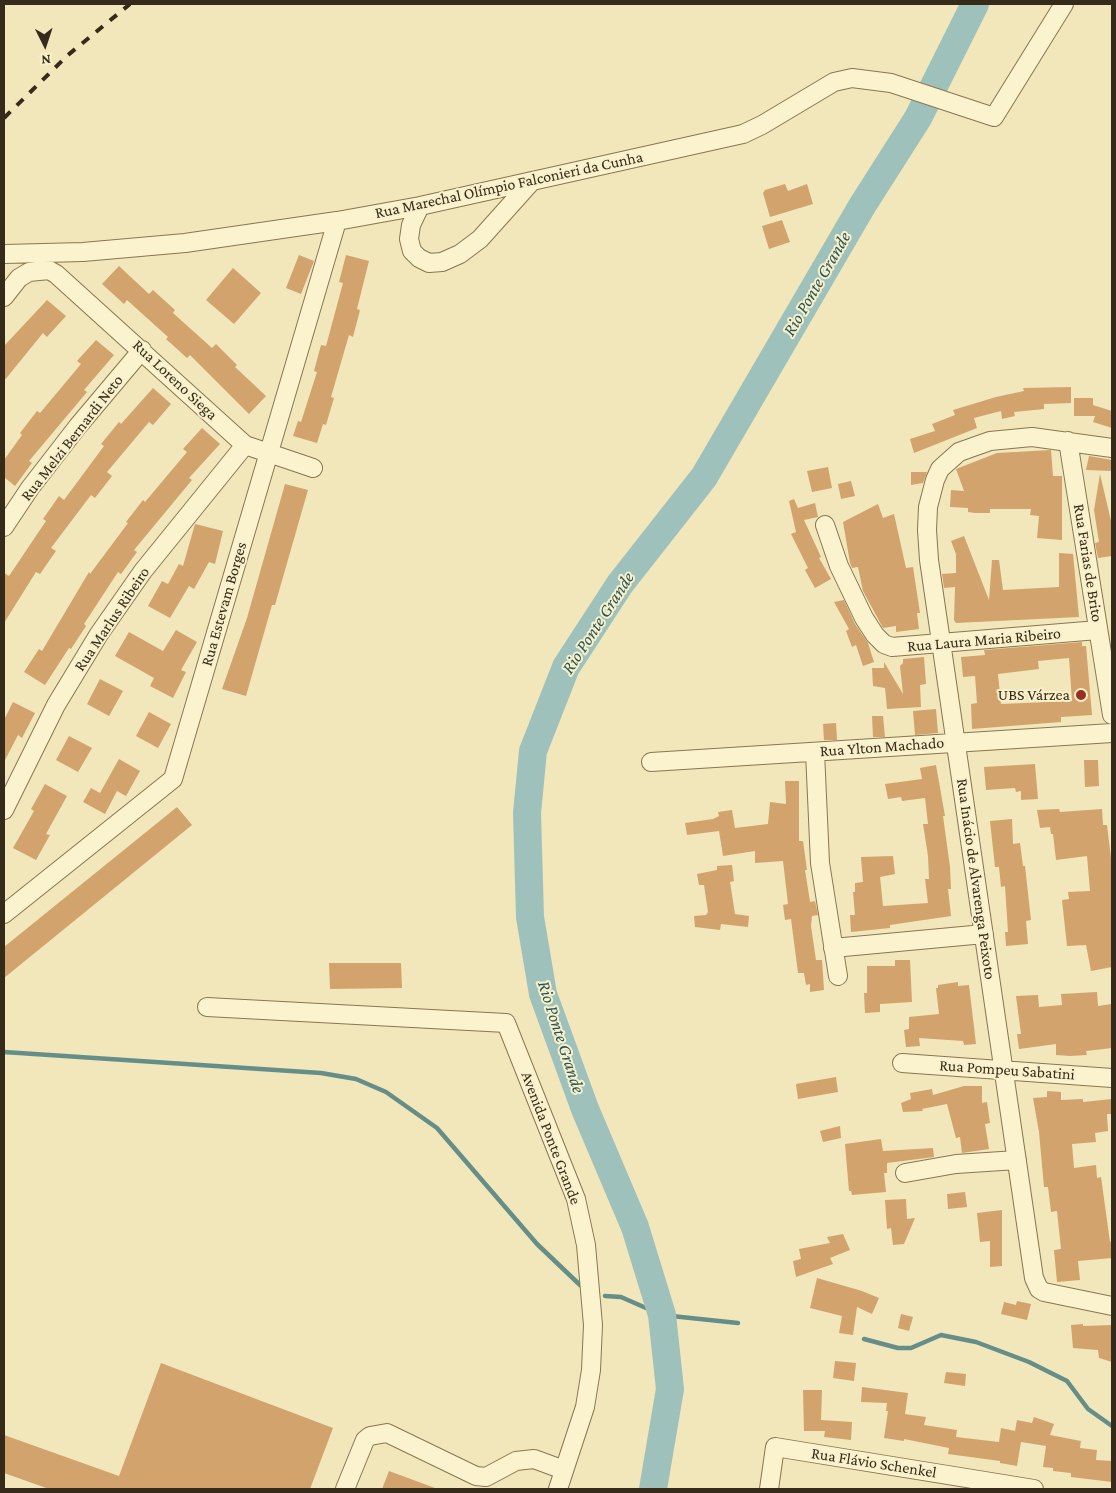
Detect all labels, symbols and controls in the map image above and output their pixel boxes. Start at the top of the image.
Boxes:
north arrow [20,20,70,70]
text: N [41,52,51,68]
street label: Rua Marechal Olímpio Falconieri da Cunha [373,147,645,223]
water label: Rio Ponte Grande [778,228,856,340]
street label: Rua Loreno Siega [129,336,221,424]
street label: Rua Melzi Bernardi Neto [17,371,127,505]
street label: Rua Farias de Brito [1069,503,1107,623]
street label: Rua Estevam Borges [197,540,251,668]
street label: Rua Marlus Ribeiro [70,563,154,675]
water label: Rio Ponte Grande [557,568,639,678]
street label: Rua Laura Maria Ribeiro [906,624,1062,656]
place label: UBS Várzea [998,685,1070,705]
marker: UBS Várzea [1074,688,1088,702]
street label: Rua Ylton Machado [819,733,945,761]
street label: Rua Inácio de Alvarenga Peixoto [952,777,1000,981]
water label: Rio Ponte Grande [533,978,589,1096]
street label: Rua Pompeu Sabatini [939,1056,1075,1084]
street label: Avenida Ponte Grande [517,1069,585,1207]
street label: Rua Flávio Schenkel [810,1444,938,1482]

